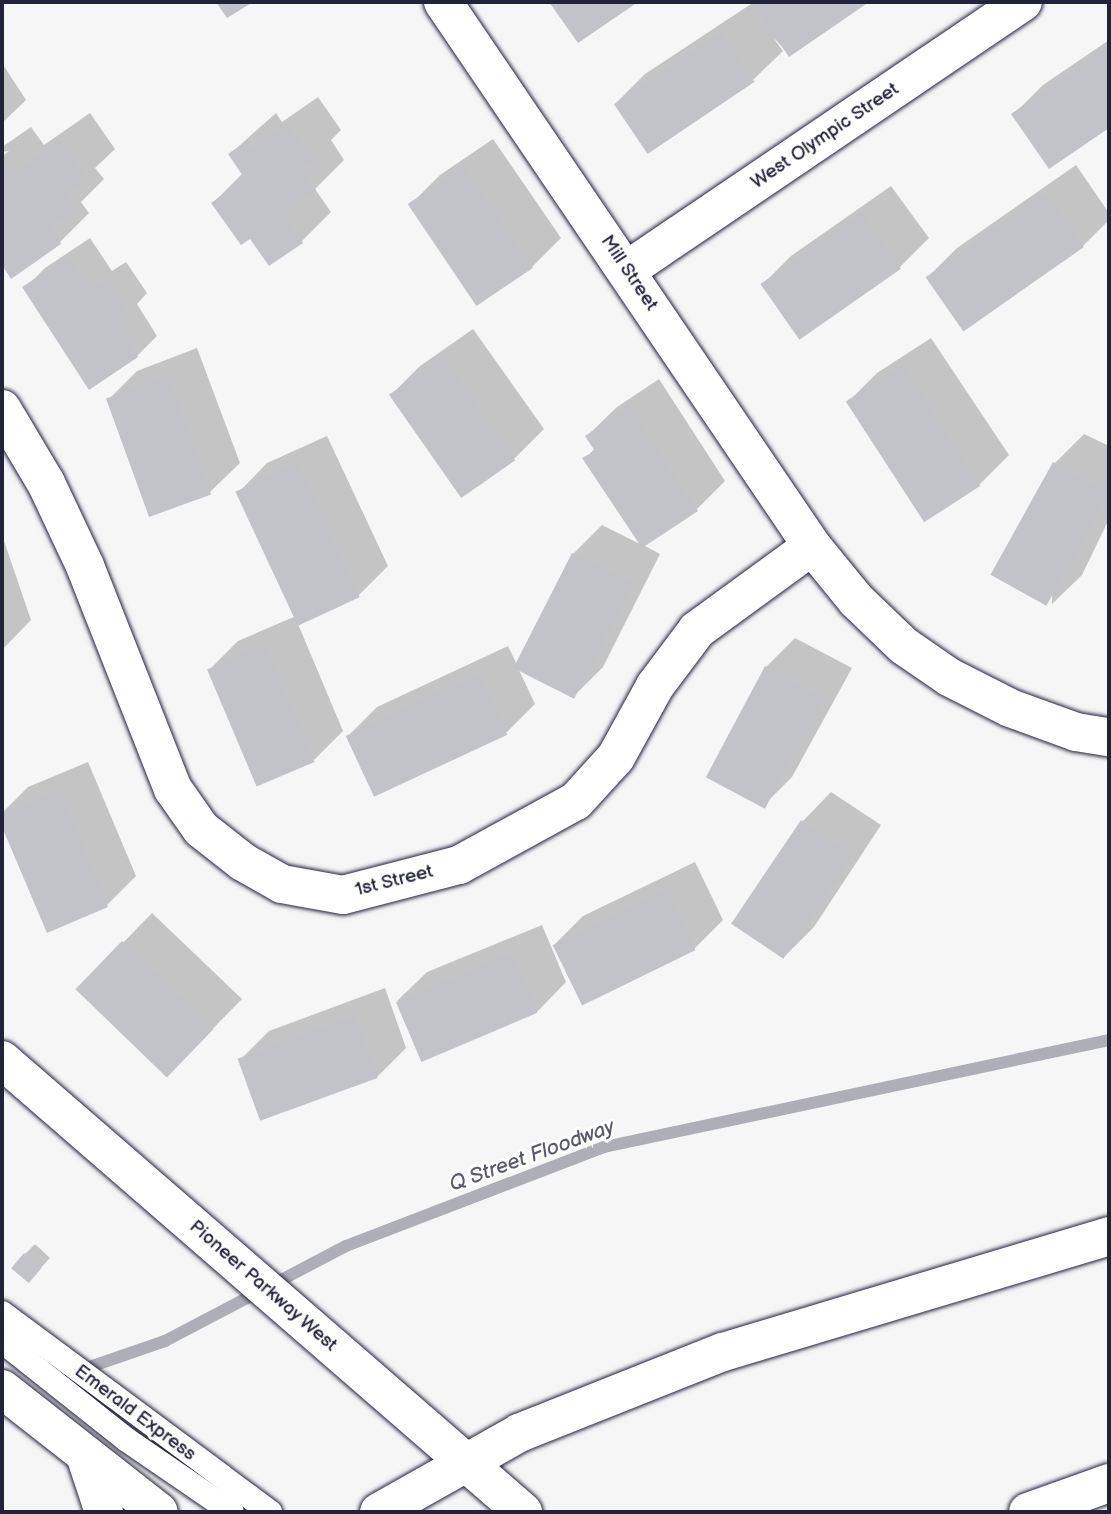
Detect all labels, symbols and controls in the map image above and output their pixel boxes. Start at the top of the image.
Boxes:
street label: West Olympic Street [747,78,903,194]
street label: Mill Street [595,231,663,315]
street label: 1st Street [352,860,436,902]
water label: Q Street Floodway [446,1114,618,1198]
street label: Pioneer Parkway West [184,1215,342,1357]
street label: Emerald Express [70,1360,200,1466]

